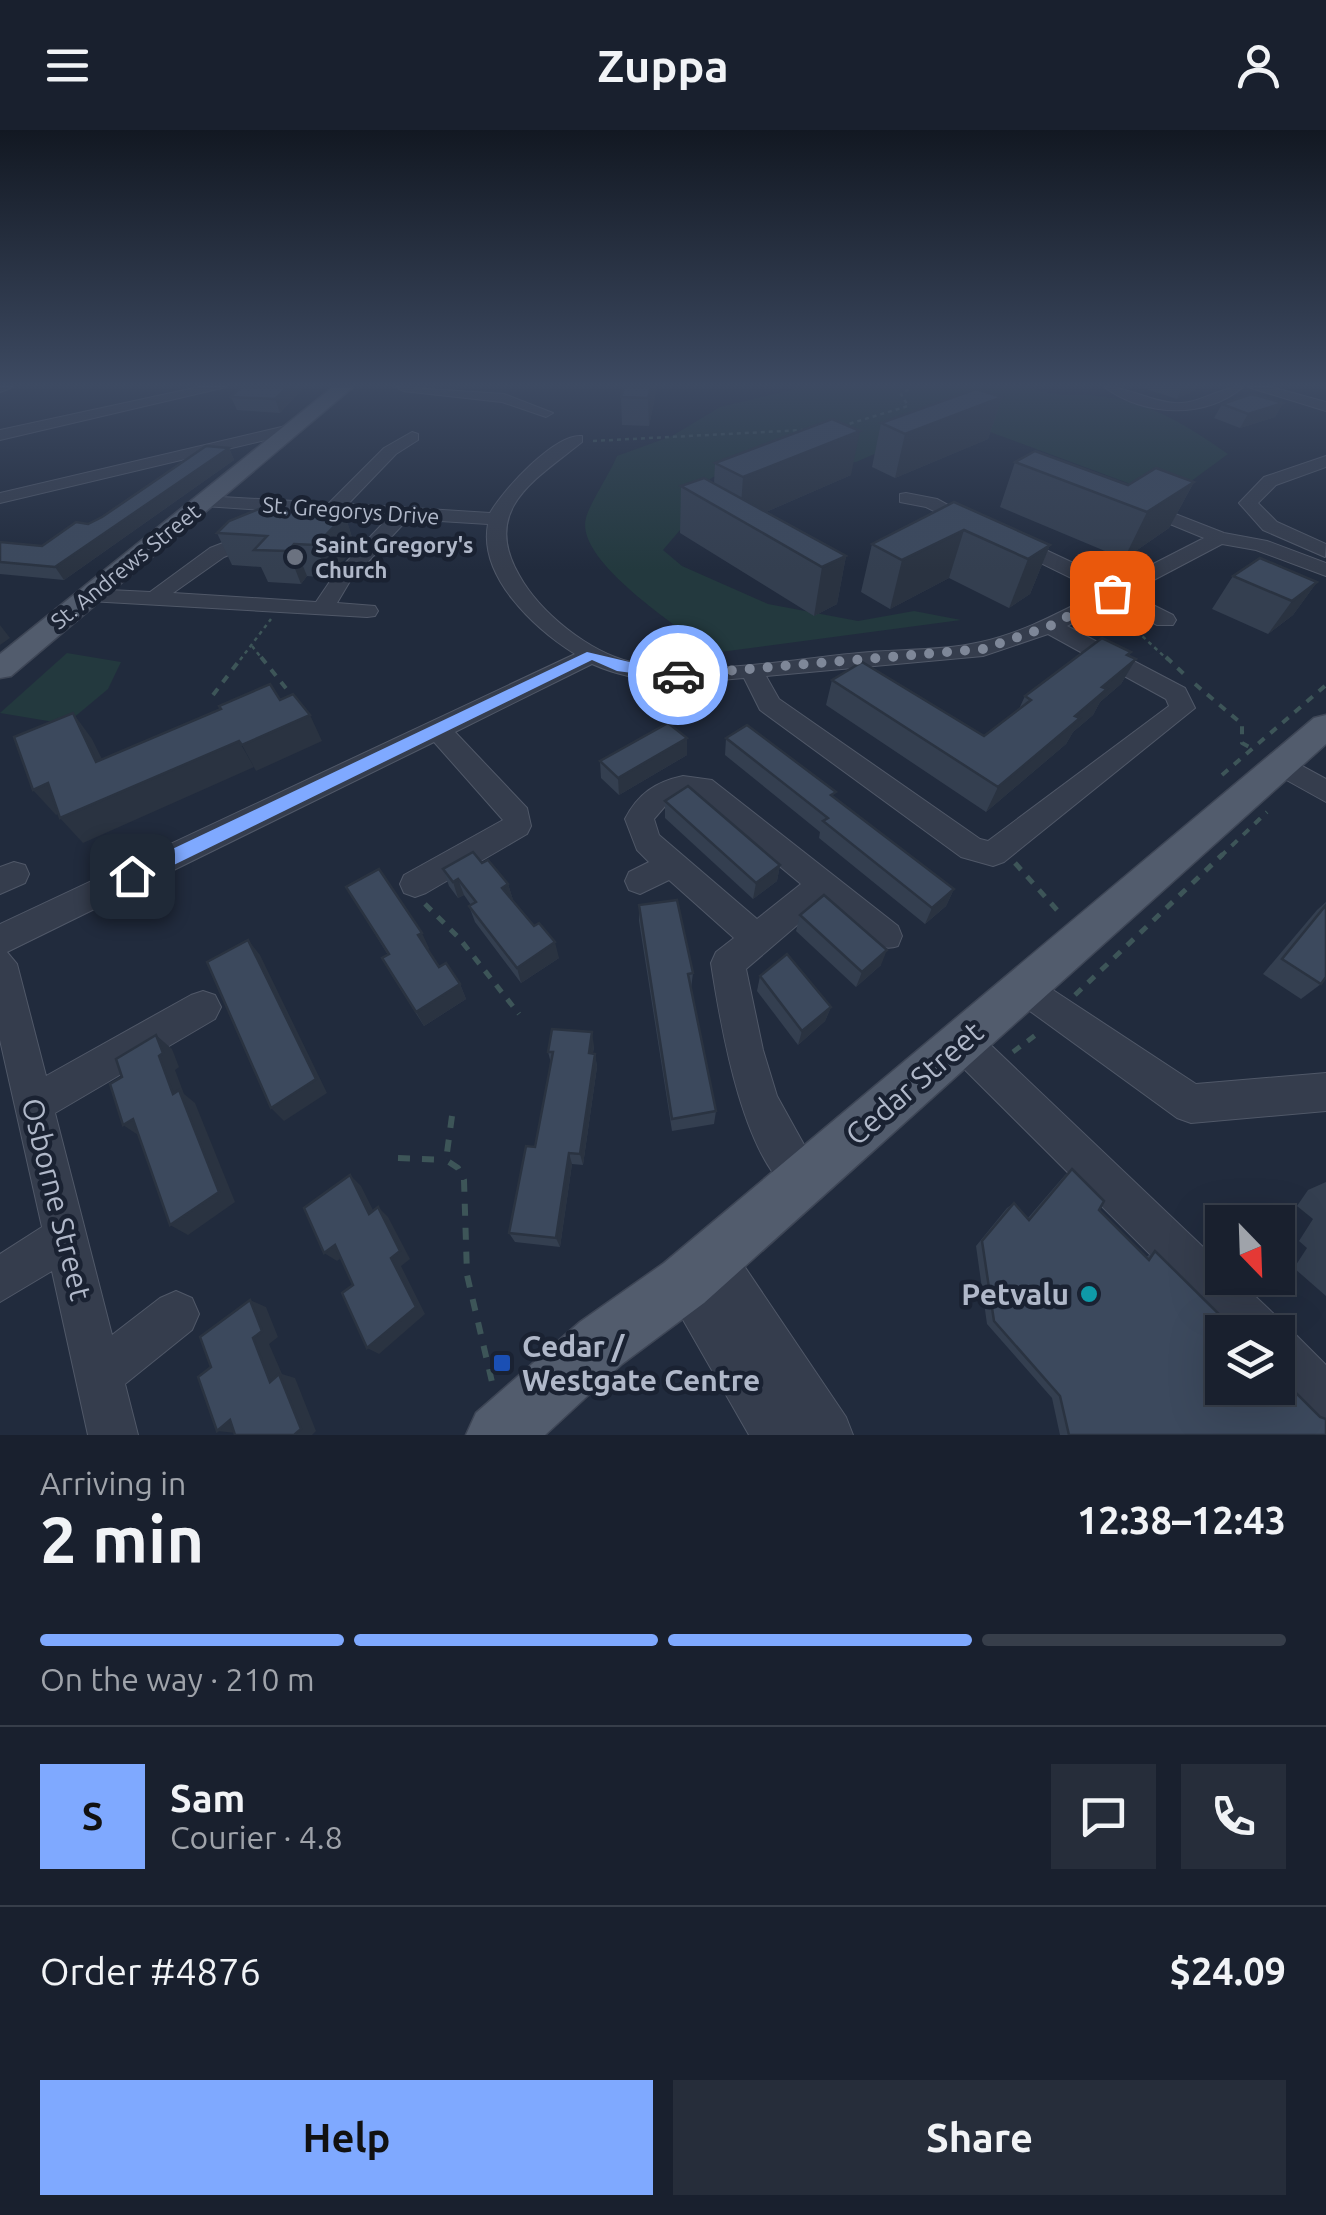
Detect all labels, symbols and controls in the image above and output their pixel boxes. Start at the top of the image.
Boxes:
icon: menu [40,38,95,93]
icon: person [1231,38,1286,93]
text: Zuppa [597,40,729,91]
street label: St. Gregorys Drive [262,491,440,529]
street label: St. Andrews Street [46,498,205,634]
place label: Saint Gregory's Church [315,532,473,582]
marker: Saint Gregory's Church [284,546,306,568]
pin [1070,551,1155,636]
icon: bag [1085,566,1140,621]
courier [628,625,728,725]
icon: car [651,648,706,703]
pin [90,834,175,919]
icon: home [105,849,160,904]
street label: Cedar Street [839,1014,989,1152]
street label: Osborne Street [15,1094,99,1304]
north arrow [1205,1205,1295,1295]
map controls [1205,1205,1295,1405]
place label: Petvalu [961,1277,1069,1311]
marker: Petvalu [1078,1283,1100,1305]
button: layers [1205,1315,1295,1405]
place label: Cedar / Westgate Centre [522,1329,760,1397]
marker: Cedar / Westgate Centre [491,1352,513,1374]
text: Arriving in [40,1465,186,1501]
text: 12:38–12:43 [1077,1499,1286,1541]
text: 2 min [40,1502,204,1575]
text: On the way · 210 m [40,1661,315,1697]
button: chat [1051,1764,1156,1869]
button: phone [1181,1764,1286,1869]
text: Sam [170,1777,245,1819]
text: S [82,1795,103,1837]
text: Courier · 4.8 [170,1819,343,1855]
text: Order #4876 [40,1950,261,1992]
text: $24.09 [1169,1950,1286,1992]
button: Help [40,2080,653,2195]
button: Share [673,2080,1286,2195]

